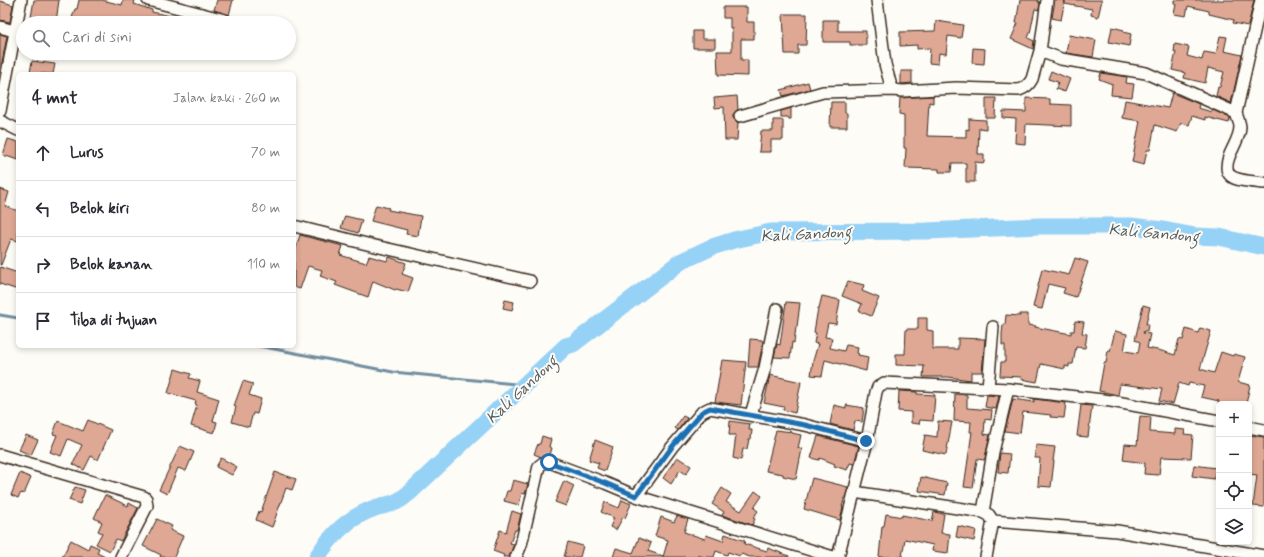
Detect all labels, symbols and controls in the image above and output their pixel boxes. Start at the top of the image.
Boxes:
search box [16,16,296,60]
icon: search [30,27,52,49]
text: Cari di sini [62,28,132,48]
text: 4 mnt [32,87,77,109]
text: Jalan kaki · 260 m [173,90,280,107]
icon: ahead [32,142,54,164]
text: Lurus [70,143,103,163]
text: 70 m [251,144,280,161]
icon: left [32,198,54,220]
text: Belok kiri [70,199,129,219]
text: 80 m [251,200,280,217]
water label: Kali Gandong [1108,219,1201,250]
water label: Kali Gandong [760,222,854,249]
icon: right [32,254,54,276]
text: Belok kanan [70,255,153,275]
text: 110 m [247,256,280,273]
icon: arrive [32,310,54,332]
text: Tiba di tujuan [70,311,157,331]
water label: Kali Gandong [482,350,565,430]
map controls [1216,401,1252,545]
button: + [1216,401,1252,437]
route end [857,432,875,450]
button: − [1216,437,1252,473]
route start [540,453,558,471]
button: locate [1216,473,1252,509]
button: layers [1216,509,1252,545]

